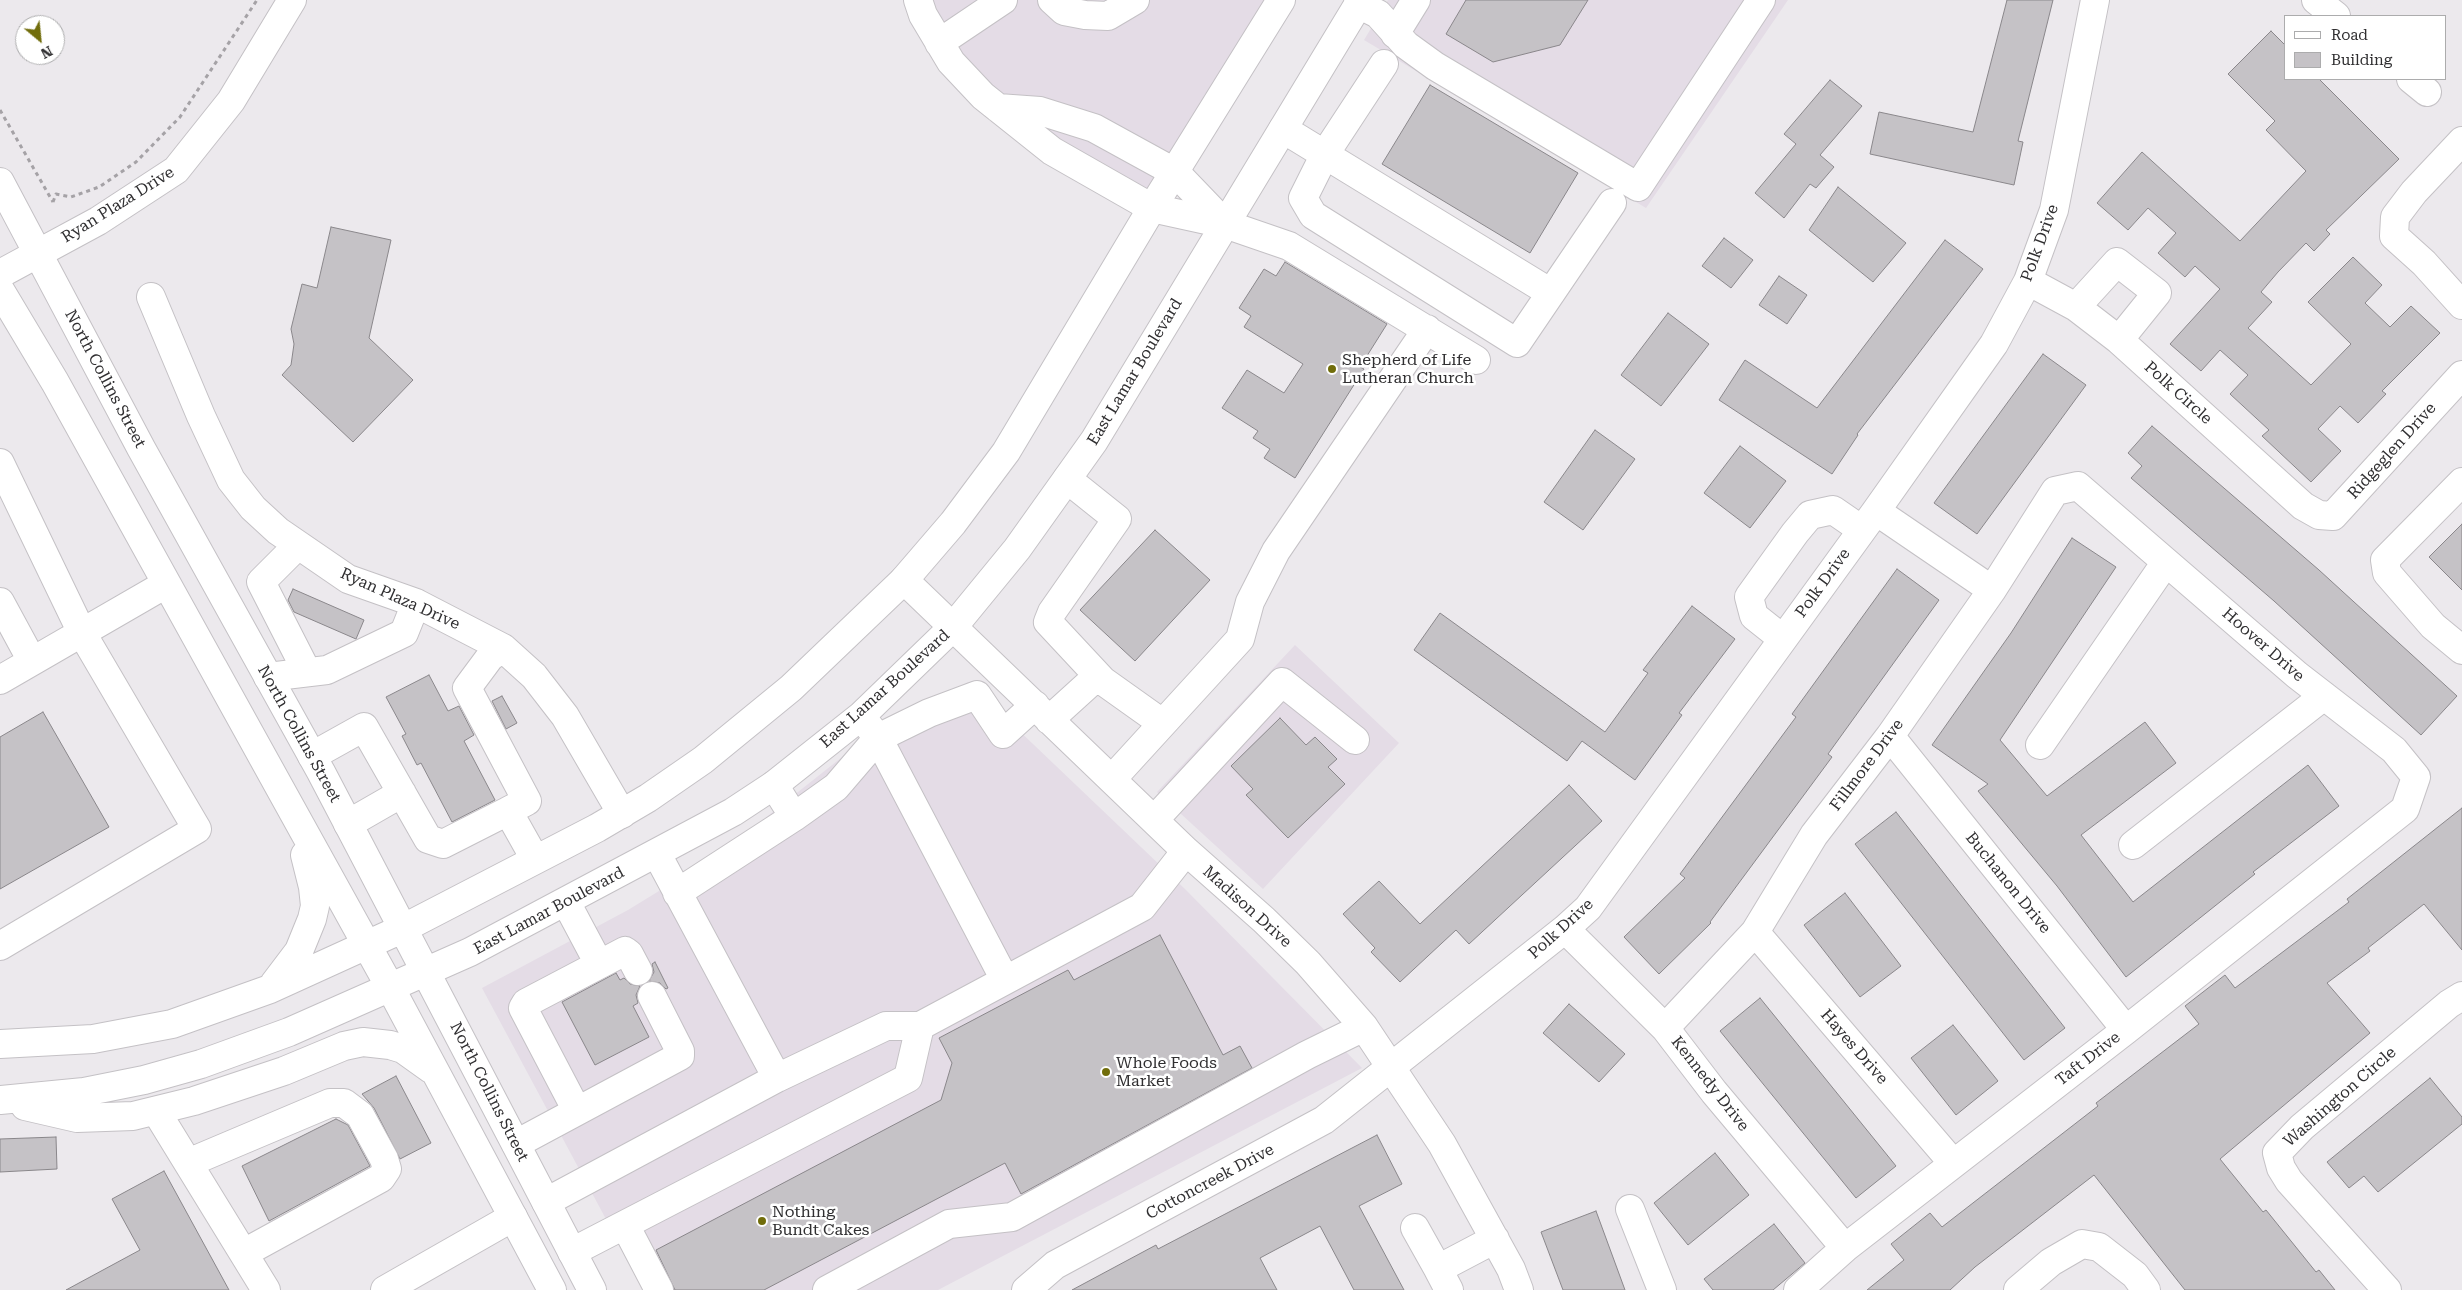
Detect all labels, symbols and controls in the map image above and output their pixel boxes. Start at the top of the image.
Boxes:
north arrow [15,15,65,65]
legend [2284,15,2447,80]
text: Road [2331,26,2368,44]
text: N [38,43,55,62]
text: Building [2331,51,2392,69]
street label: Ryan Plaza Drive [58,163,178,247]
street label: Polk Drive [2017,202,2063,284]
street label: East Lamar Boulevard [1084,295,1186,449]
street label: North Collins Street [60,307,150,451]
place label: Shepherd of Life Lutheran Church [1342,350,1474,388]
street label: Polk Circle [2140,358,2216,428]
marker: Shepherd of Life Lutheran Church [1326,363,1338,375]
street label: Ridgeglen Drive [2344,399,2440,503]
street label: Polk Drive [1792,545,1854,621]
street label: Ryan Plaza Drive [337,564,463,634]
street label: Hoover Drive [2218,604,2308,686]
street label: East Lamar Boulevard [816,626,954,752]
street label: North Collins Street [253,662,345,806]
street label: Fillmore Drive [1826,715,1908,815]
street label: Buchanon Drive [1961,828,2055,938]
street label: Madison Drive [1199,862,1295,952]
street label: East Lamar Boulevard [470,863,628,959]
street label: Polk Drive [1525,895,1597,963]
street label: Hayes Drive [1816,1006,1892,1088]
street label: North Collins Street [446,1019,532,1165]
street label: Taft Drive [2052,1028,2124,1090]
street label: Kennedy Drive [1667,1033,1753,1135]
street label: Washington Circle [2280,1043,2400,1151]
place label: Whole Foods Market [1116,1053,1217,1091]
marker: Whole Foods Market [1100,1066,1112,1078]
street label: Cottoncreek Drive [1143,1140,1277,1224]
place label: Nothing Bundt Cakes [772,1202,869,1240]
marker: Nothing Bundt Cakes [756,1215,768,1227]

